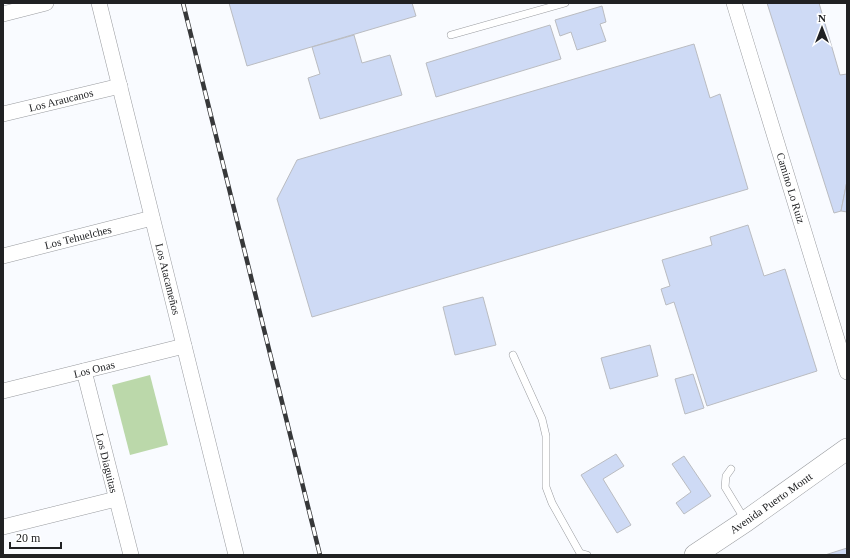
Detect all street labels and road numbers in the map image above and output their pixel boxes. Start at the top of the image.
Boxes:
street label: Los Araucanos [28,86,94,114]
street label: Camino Lo Ruiz [775,151,807,225]
street label: Los Tehuelches [43,223,113,251]
street label: Los Atacameños [153,242,183,316]
street label: Los Onas [72,358,116,380]
street label: Los Diaguitas [94,432,120,494]
street label: Avenida Puerto Montt [728,470,814,536]

